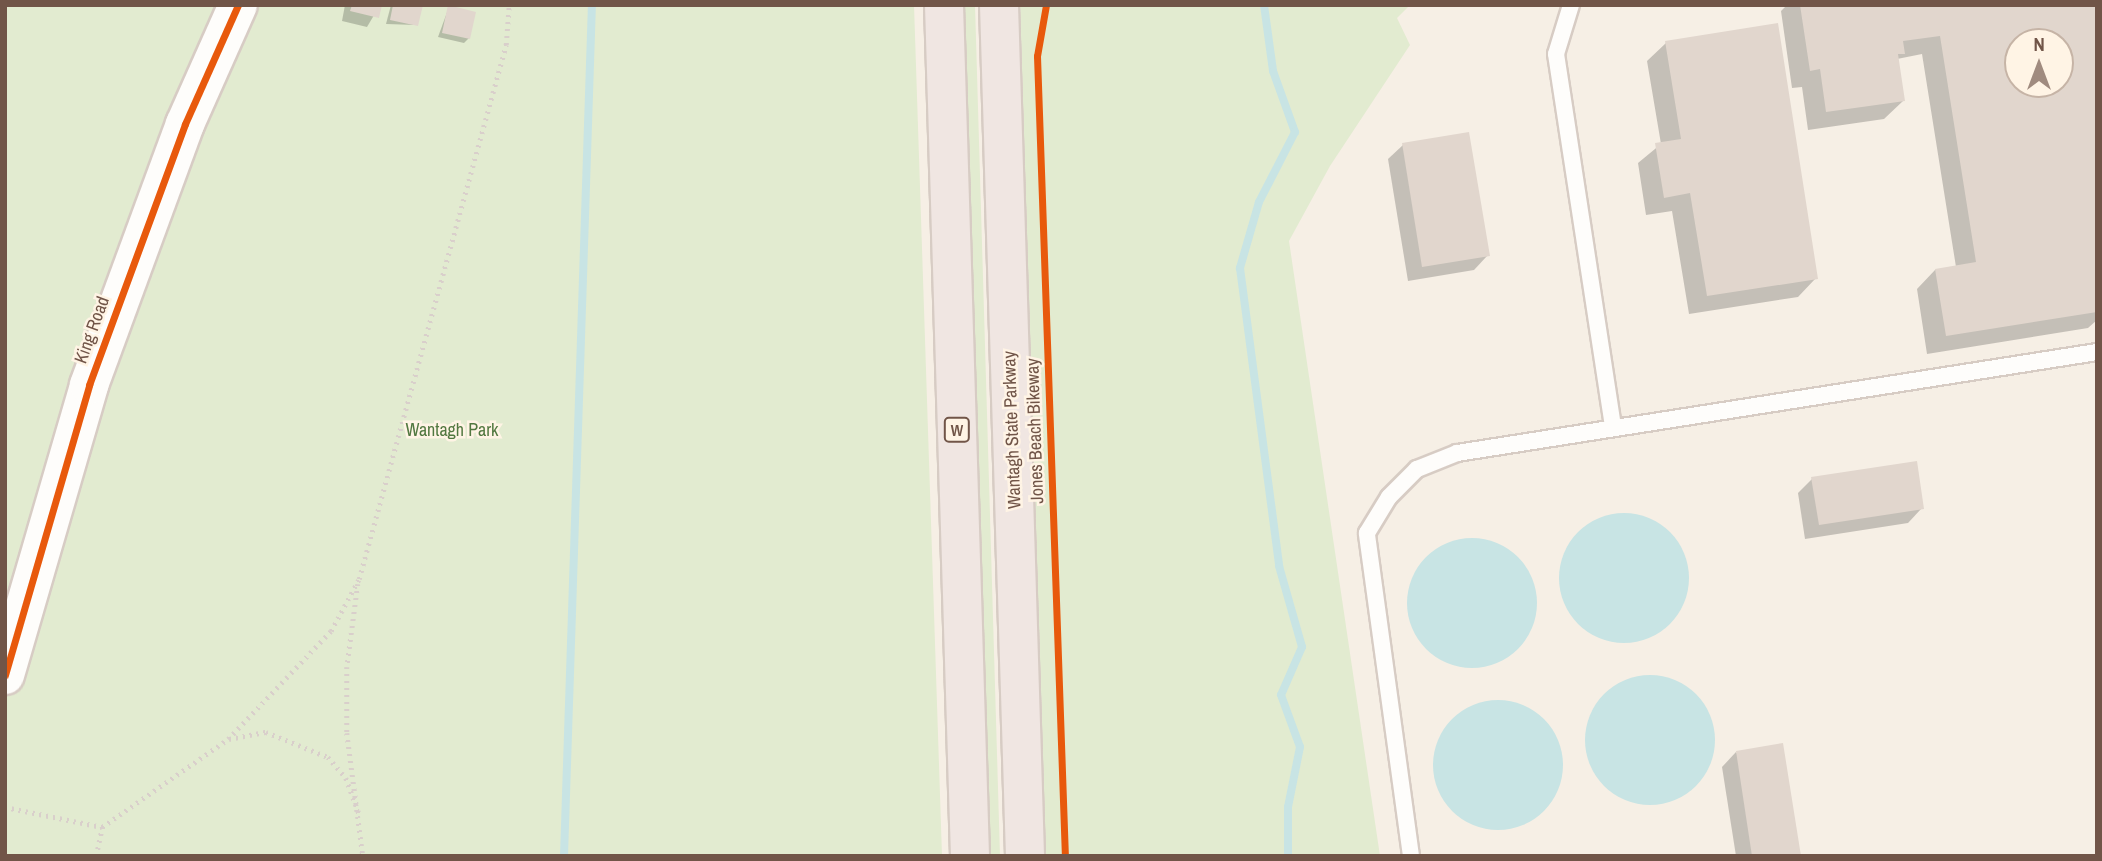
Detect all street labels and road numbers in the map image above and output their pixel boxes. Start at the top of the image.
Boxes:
street label: King Road [70,294,114,366]
street label: Wantagh State Parkway [998,351,1026,509]
street label: Jones Beach Bikeway [1022,358,1048,504]
road number: W [943,418,971,442]

